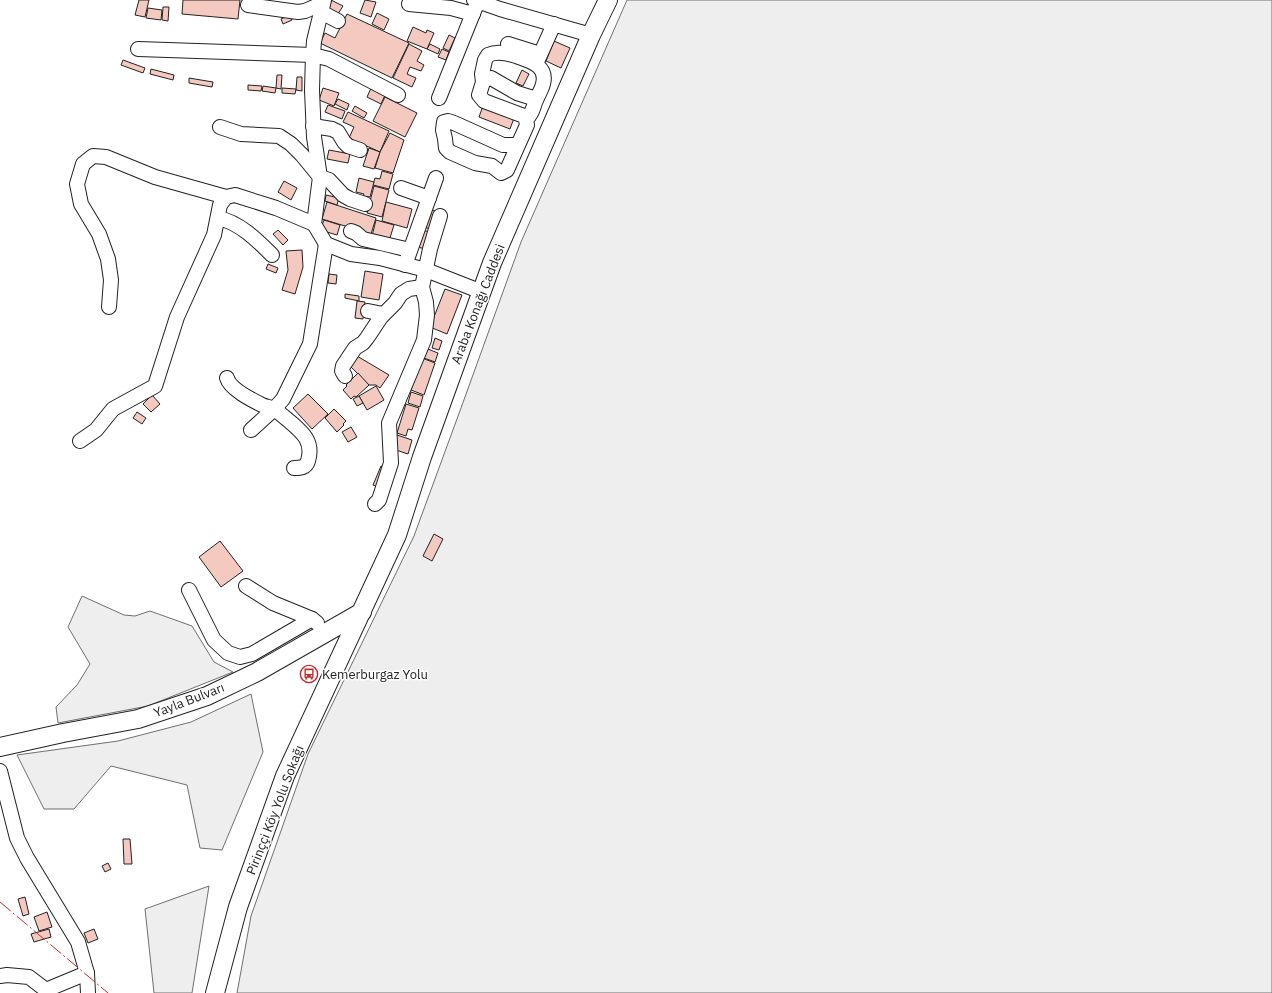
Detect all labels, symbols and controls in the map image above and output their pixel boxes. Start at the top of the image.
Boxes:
street label: Araba Konağı Caddesi [447,242,509,366]
bus stop icon: Kemerburgaz Yolu [299,664,319,684]
place label: Kemerburgaz Yolu [322,666,428,683]
street label: Yayla Bulvarı [151,679,227,721]
street label: Pirinççi Köy Yolu Sokağı [242,743,308,877]

